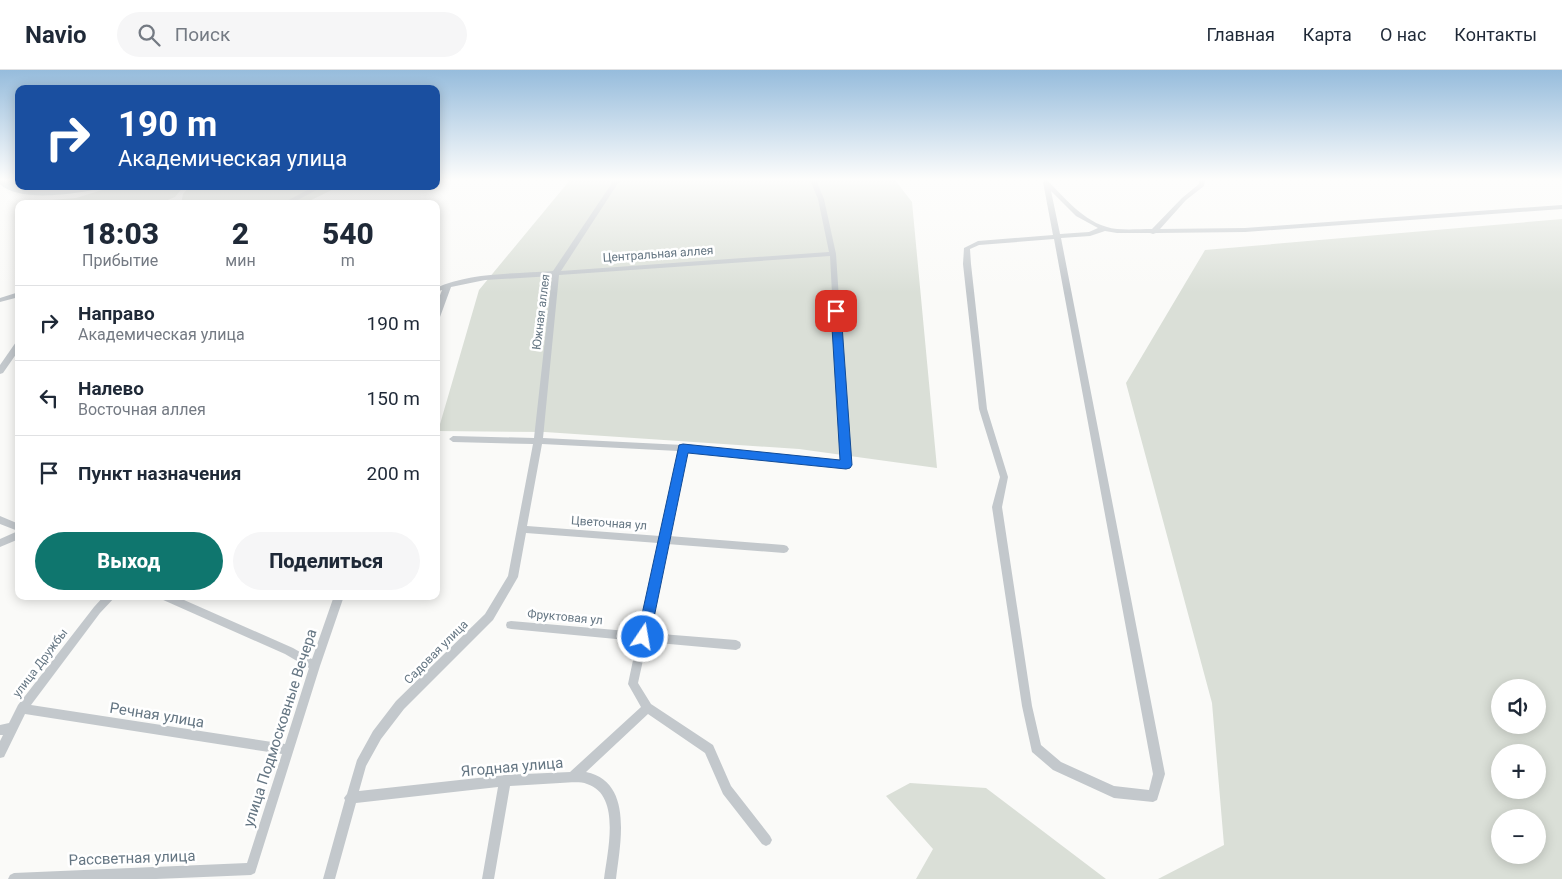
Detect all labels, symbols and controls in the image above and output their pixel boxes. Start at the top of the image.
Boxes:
search box [117,12,467,57]
text: Navio [25,21,87,49]
icon: search [135,21,163,49]
text: Поиск [175,23,230,46]
text: Главная [1206,24,1275,45]
text: Карта [1303,24,1352,45]
text: О нас [1380,24,1426,45]
text: Контакты [1454,24,1537,45]
text: 190 m [118,104,217,145]
icon: right [35,105,100,170]
text: Академическая улица [118,146,347,171]
text: 18:03 [81,216,159,251]
text: 2 [232,216,249,251]
text: 540 [322,216,374,251]
street label: Центральная аллея [602,243,714,265]
text: Прибытие [82,251,158,270]
text: мин [225,251,256,270]
text: m [341,251,355,270]
street label: Южная аллея [529,273,553,351]
pin [815,290,857,332]
icon: arrive [822,297,850,325]
text: Направо [78,302,155,325]
icon: right [35,309,63,337]
text: 190 m [367,312,420,335]
text: Академическая улица [78,325,245,344]
text: Налево [78,377,144,400]
icon: left [35,384,63,412]
text: 150 m [367,387,420,410]
text: Восточная аллея [78,400,206,419]
icon: arrive [35,459,63,487]
text: Пункт назначения [78,462,241,485]
text: 200 m [367,462,420,485]
street label: Цветочная ул [570,513,648,533]
button: Выход [35,532,223,590]
button: Поделиться [233,532,420,590]
street label: Фруктовая ул [527,607,603,627]
position arrow [616,610,668,662]
street label: Садовая улица [401,617,471,687]
street label: улица Дружбы [10,626,70,700]
street label: улица Подмосковные Вечера [239,627,321,829]
map controls [1491,679,1546,864]
button: sound [1491,679,1546,734]
street label: Речная улица [108,699,206,731]
button: + [1491,744,1546,799]
street label: Ягодная улица [460,754,564,780]
button: − [1491,809,1546,864]
street label: Рассветная улица [68,847,196,869]

